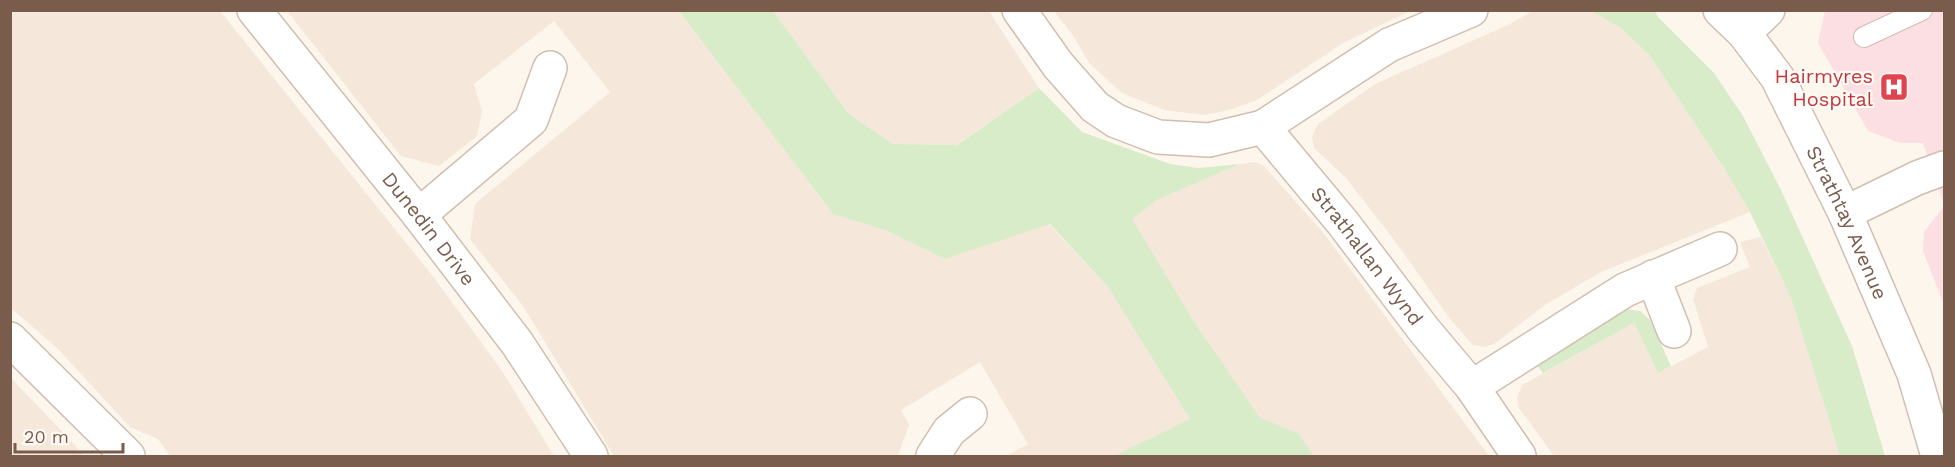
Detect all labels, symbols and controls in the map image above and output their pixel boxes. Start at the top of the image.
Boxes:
place label: Hairmyres Hospital [1775,64,1873,111]
hospital icon: Hairmyres Hospital [1878,71,1910,103]
street label: Strathtay Avenue [1801,142,1893,303]
street label: Dunedin Drive [377,167,481,290]
street label: Strathallan Wynd [1306,182,1428,330]
scale bar [15,416,123,454]
text: 20 m [24,426,69,447]

